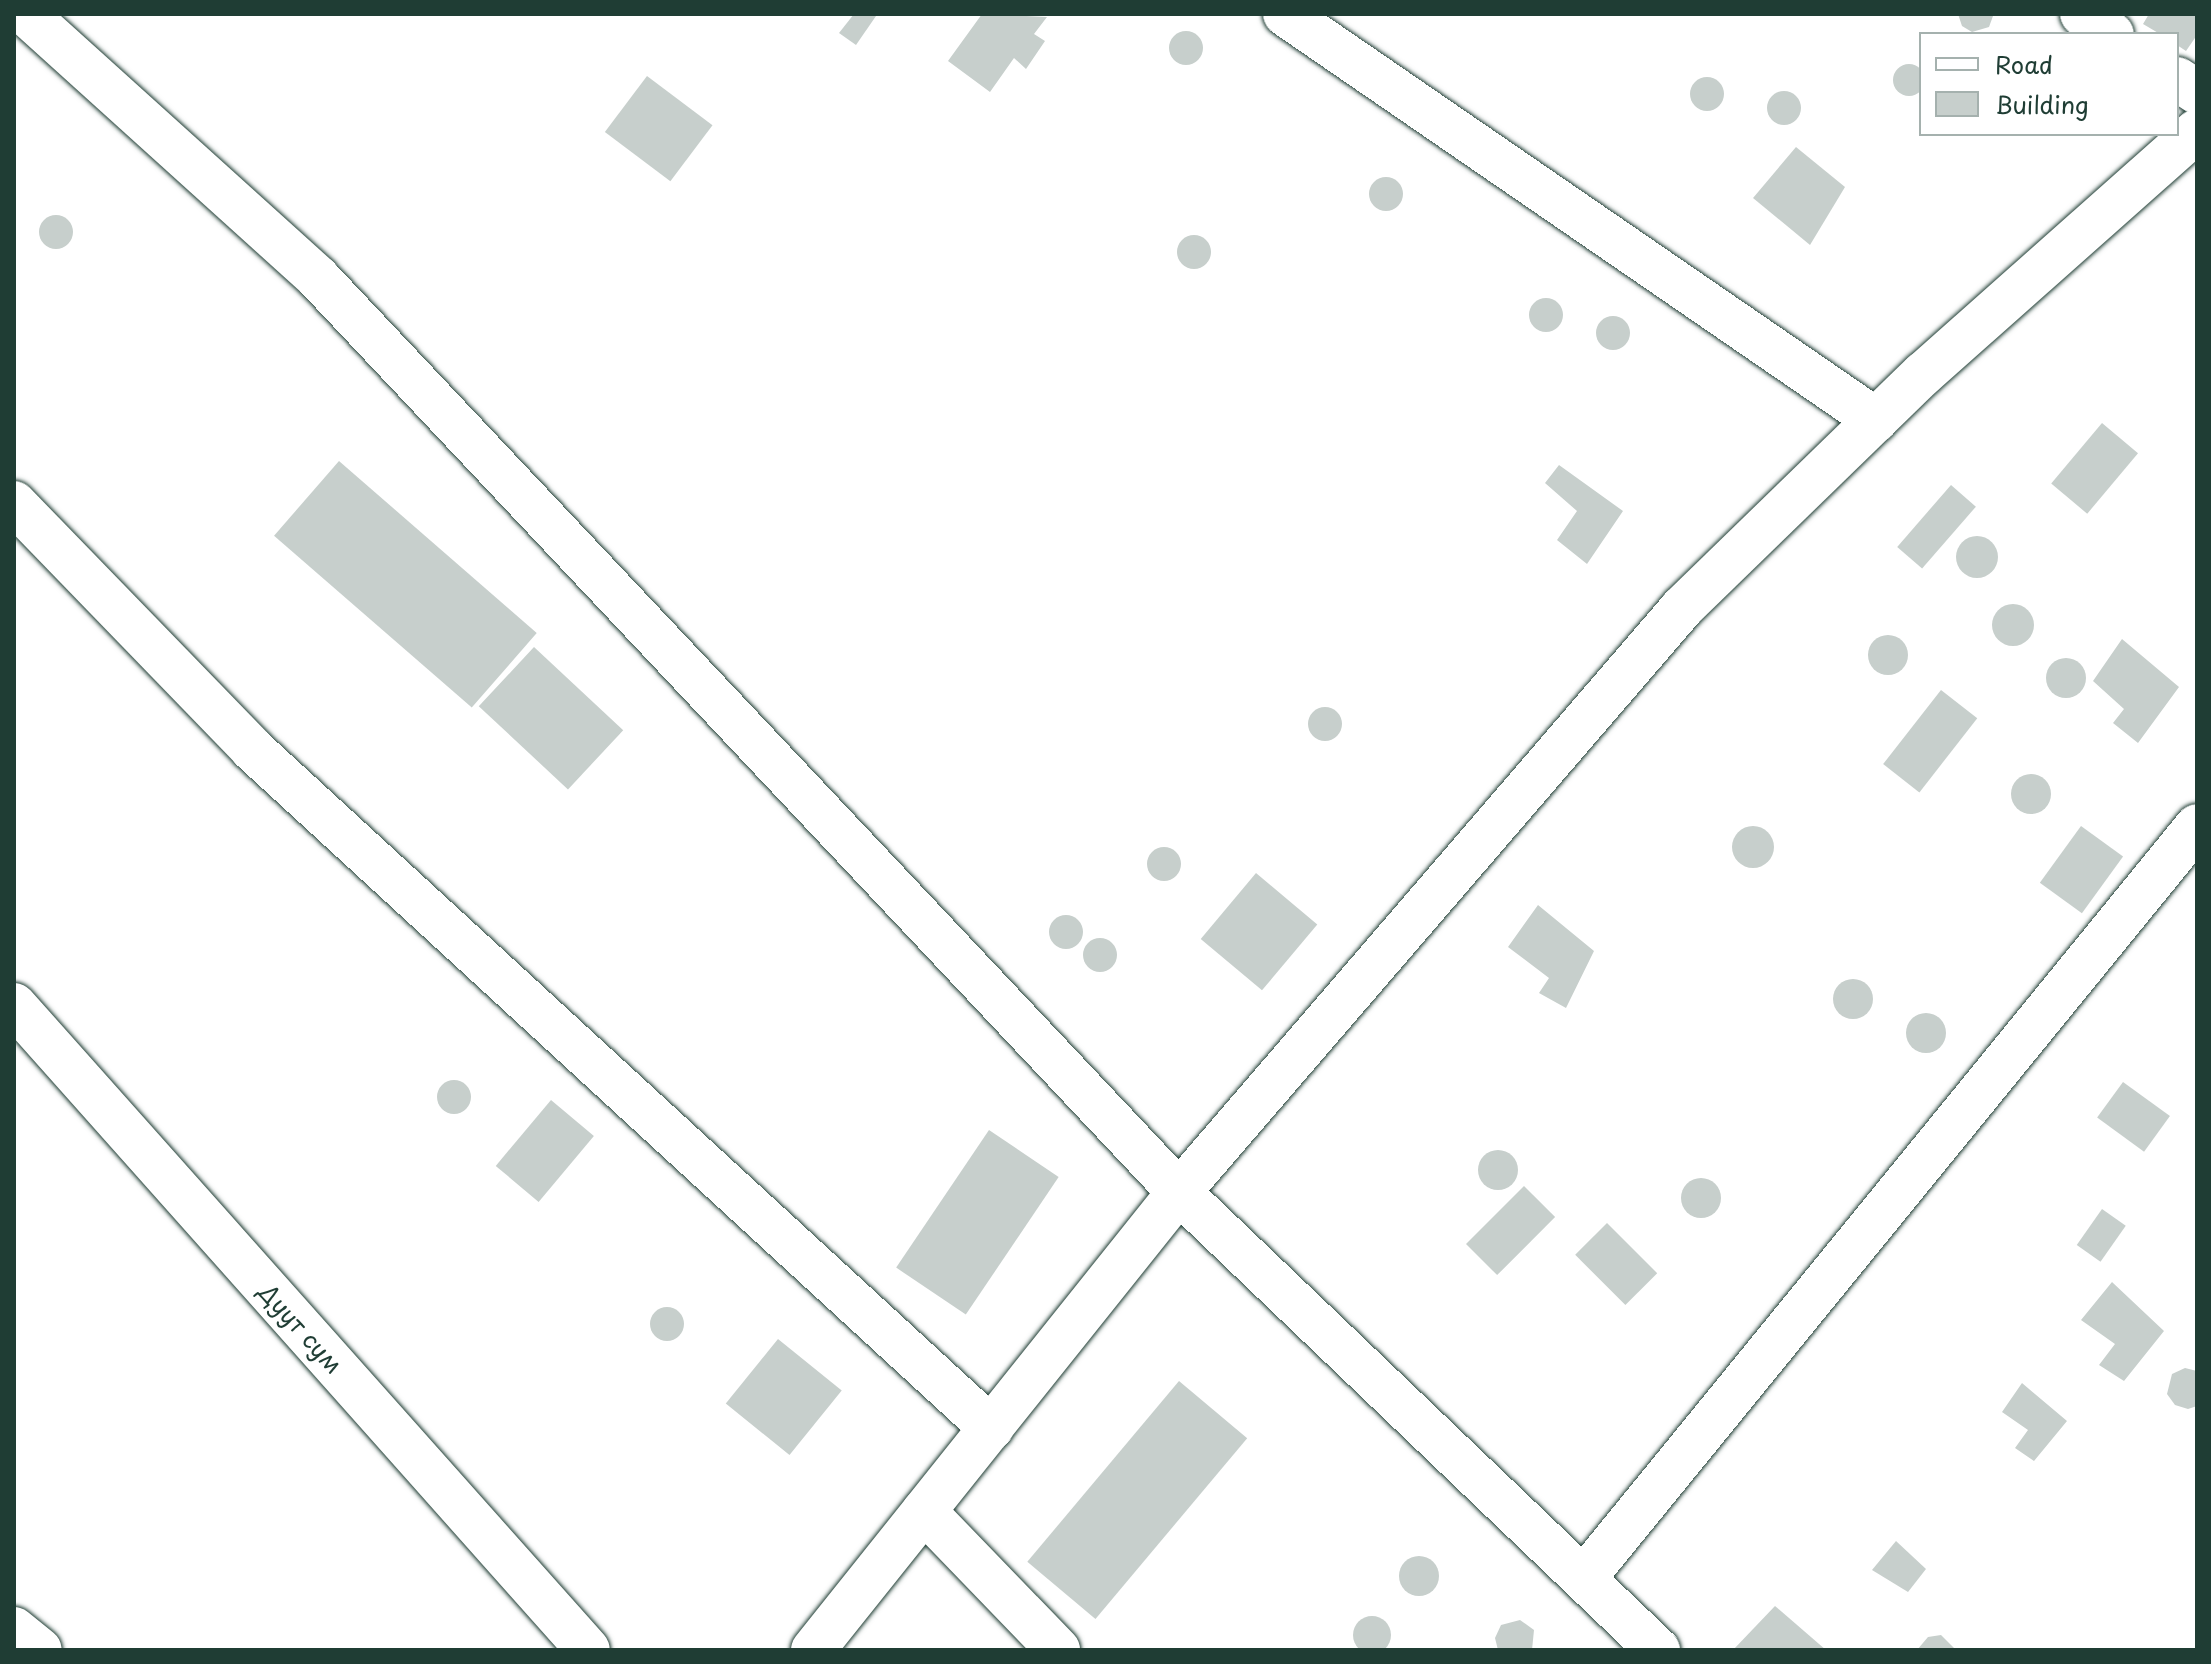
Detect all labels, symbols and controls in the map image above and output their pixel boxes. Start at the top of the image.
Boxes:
legend [1919,32,2179,136]
text: Road [1995,46,2053,82]
text: Building [1995,86,2089,122]
street label: Дуут сум [253,1277,349,1379]

